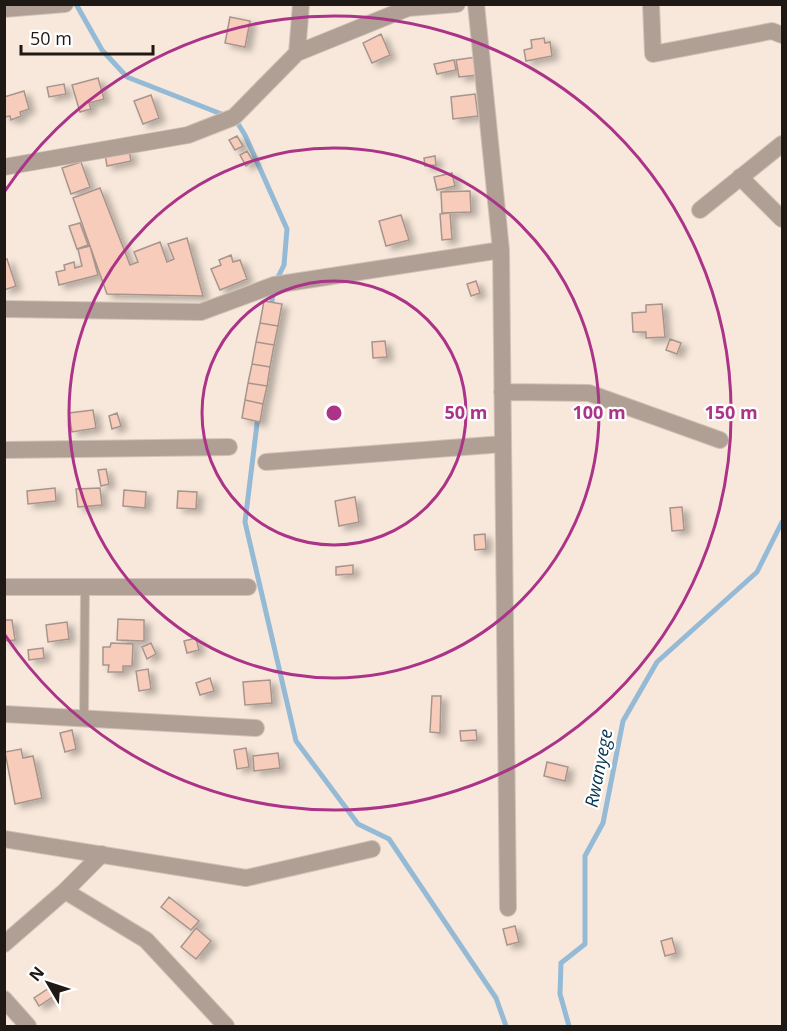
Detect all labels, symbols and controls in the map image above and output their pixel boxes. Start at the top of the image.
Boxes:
scale bar [21,18,153,56]
text: 50 m [30,26,72,50]
text: 50 m [445,400,487,424]
text: 100 m [572,400,626,424]
text: 150 m [704,400,758,424]
centre of rings [324,403,344,423]
water label: Rwanyege [579,727,617,809]
north arrow [18,953,78,1013]
text: N [24,962,49,986]

